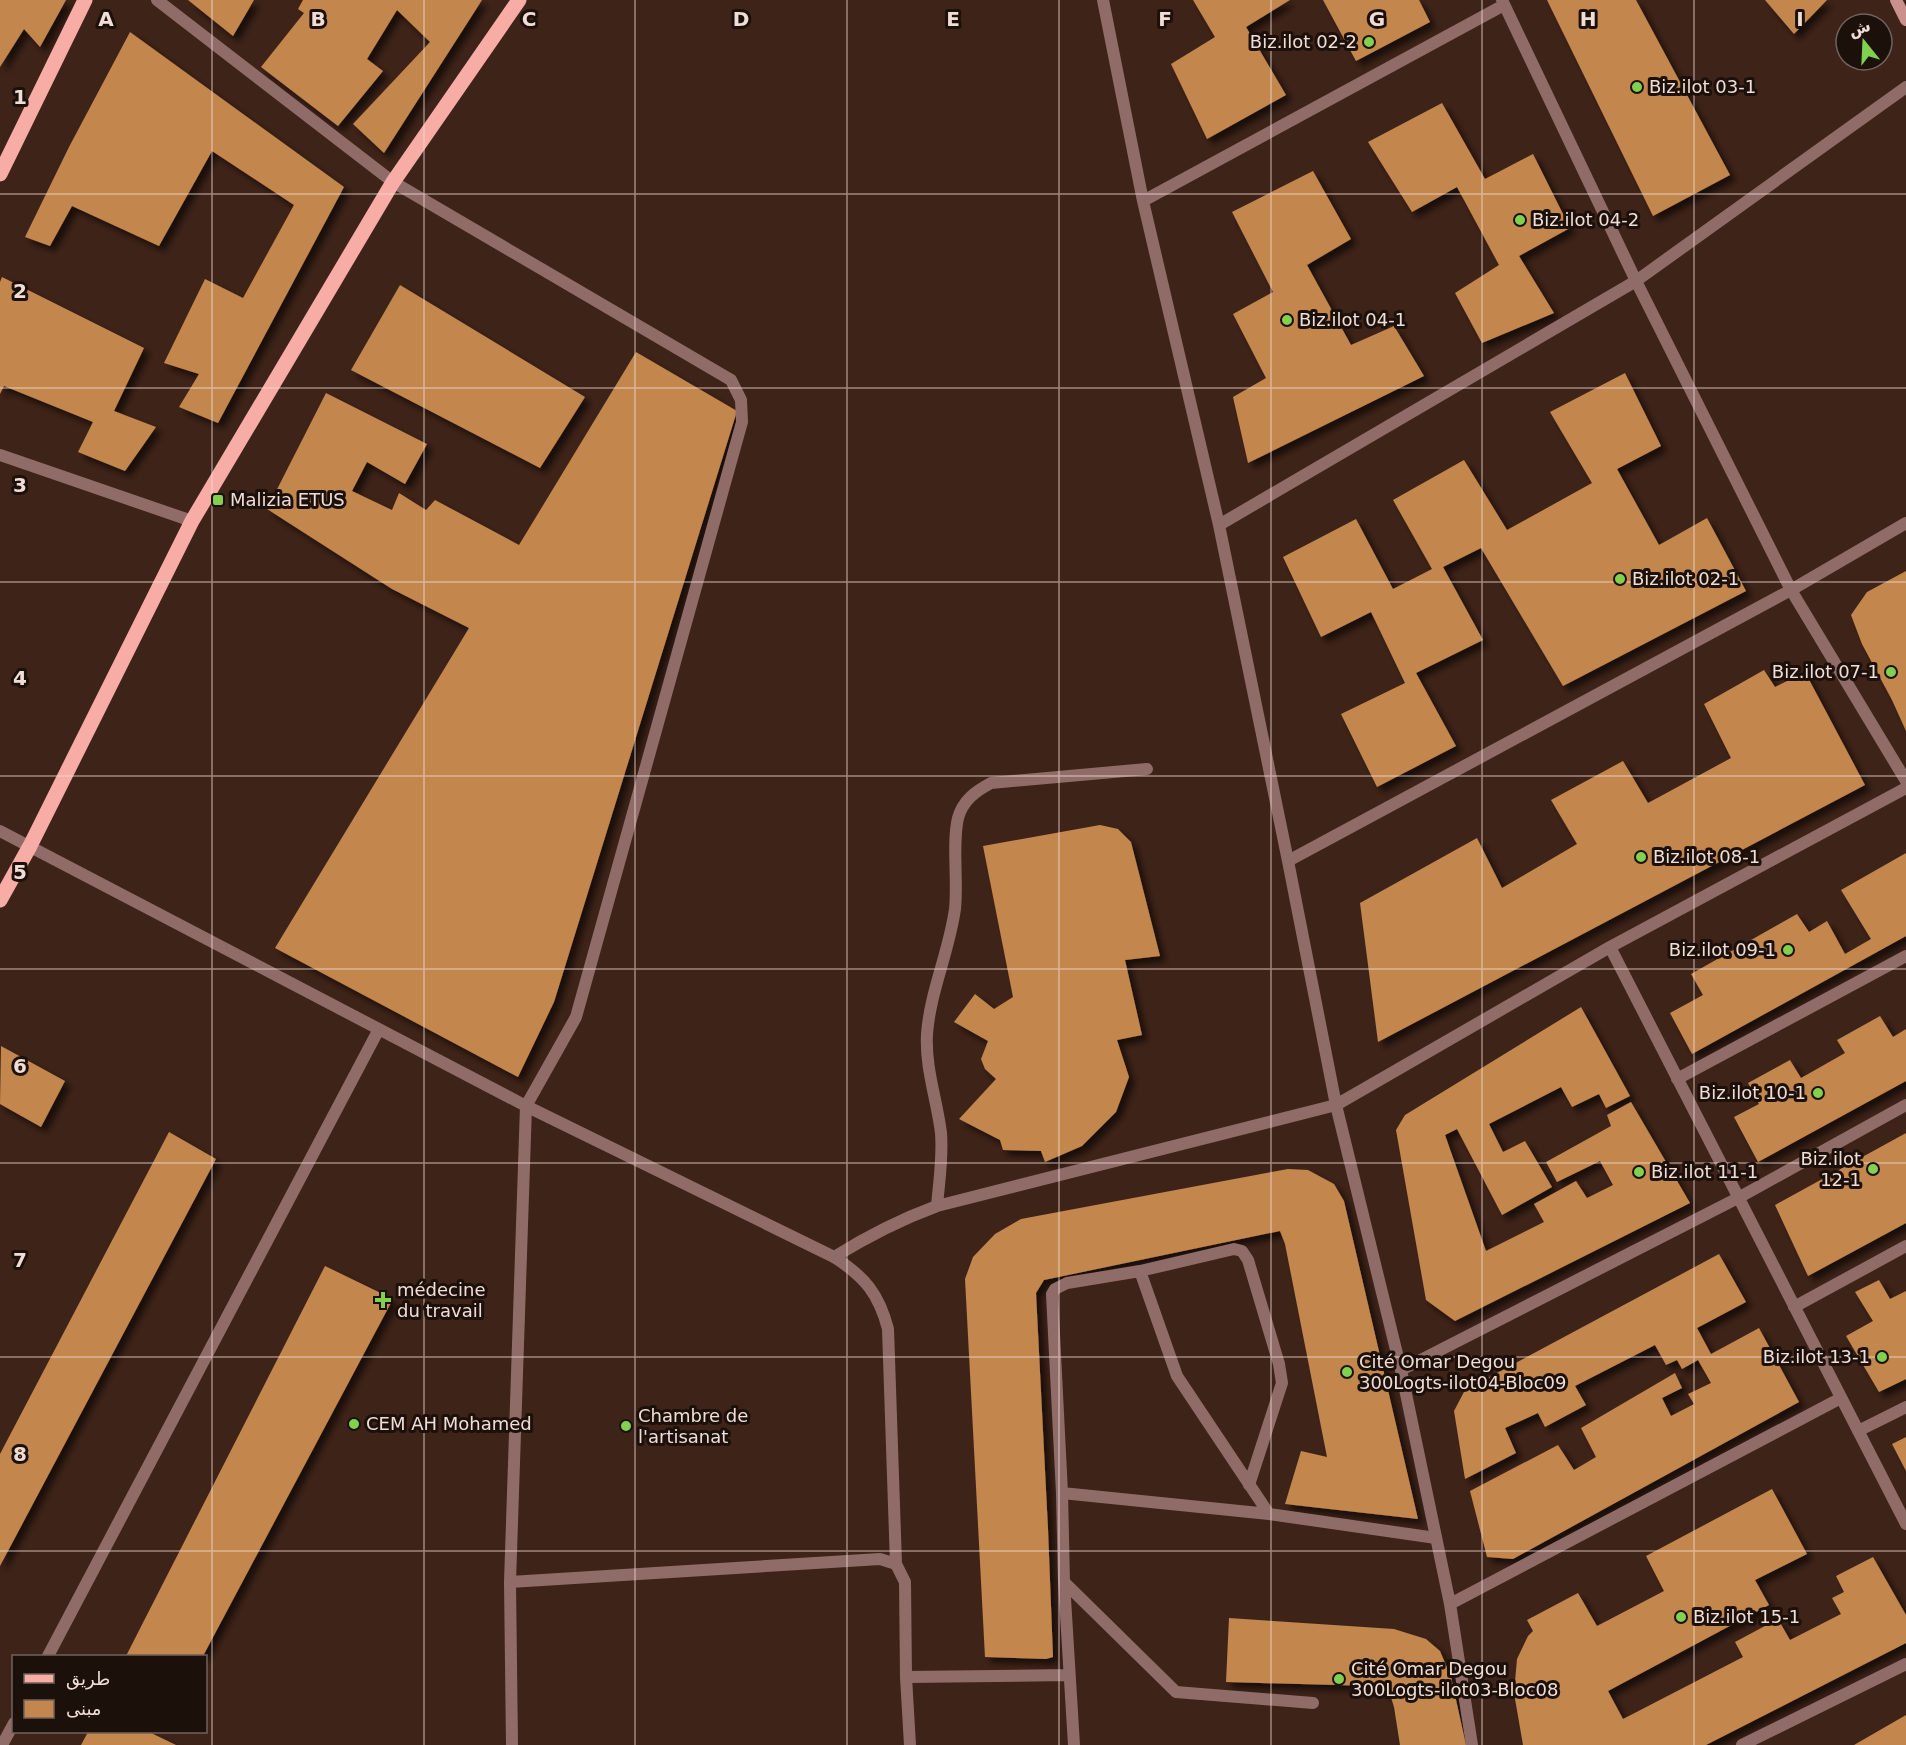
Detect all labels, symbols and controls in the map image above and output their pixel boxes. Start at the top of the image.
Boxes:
text: A [98,7,114,31]
text: B [310,7,326,31]
text: C [522,7,536,31]
text: D [733,7,749,31]
text: E [946,7,960,31]
text: F [1158,7,1172,31]
text: G [1369,7,1385,31]
text: H [1580,7,1596,31]
text: I [1796,7,1804,31]
north arrow [1834,12,1894,72]
text: ش [1846,16,1873,41]
place label: Biz.ilot 02-2 [1250,31,1357,52]
marker: Biz.ilot 02-2 [1362,35,1376,49]
place label: Biz.ilot 03-1 [1649,76,1756,97]
marker: Biz.ilot 03-1 [1630,80,1644,94]
text: 1 [13,85,27,109]
place label: Biz.ilot 04-2 [1532,209,1639,230]
marker: Biz.ilot 04-2 [1513,213,1527,227]
text: 2 [13,279,27,303]
place label: Biz.ilot 04-1 [1299,309,1406,330]
marker: Biz.ilot 04-1 [1280,313,1294,327]
text: 3 [13,473,27,497]
place label: Malizia ETUS [230,489,345,510]
marker: Malizia ETUS [211,493,225,507]
place label: Biz.ilot 02-1 [1632,568,1739,589]
marker: Biz.ilot 02-1 [1613,572,1627,586]
place label: Biz.ilot 07-1 [1772,661,1879,682]
marker: Biz.ilot 07-1 [1884,665,1898,679]
text: 4 [13,666,27,690]
place label: Biz.ilot 08-1 [1653,846,1760,867]
marker: Biz.ilot 08-1 [1634,850,1648,864]
text: 5 [13,860,27,884]
place label: Biz.ilot 09-1 [1669,939,1776,960]
marker: Biz.ilot 09-1 [1781,943,1795,957]
text: 6 [13,1054,27,1078]
place label: Biz.ilot 10-1 [1699,1082,1806,1103]
marker: Biz.ilot 10-1 [1811,1086,1825,1100]
place label: Biz.ilot 12-1 [1800,1148,1861,1190]
place label: Biz.ilot 11-1 [1651,1161,1758,1182]
marker: Biz.ilot 12-1 [1866,1162,1880,1176]
marker: Biz.ilot 11-1 [1632,1165,1646,1179]
text: 7 [13,1248,27,1272]
place label: médecine du travail [397,1279,486,1321]
marker: médecine du travail [374,1291,392,1309]
place label: Biz.ilot 13-1 [1763,1346,1870,1367]
marker: Biz.ilot 13-1 [1875,1350,1889,1364]
place label: Cité Omar Degou 300Logts-ilot04-Bloc09 [1359,1351,1566,1393]
marker: Cité Omar Degou 300Logts-ilot04-Bloc09 [1340,1365,1354,1379]
place label: Chambre de l'artisanat [638,1405,748,1447]
place label: CEM AH Mohamed [366,1413,532,1434]
marker: CEM AH Mohamed [347,1417,361,1431]
marker: Chambre de l'artisanat [619,1419,633,1433]
text: 8 [13,1442,27,1466]
place label: Biz.ilot 15-1 [1693,1606,1800,1627]
marker: Biz.ilot 15-1 [1674,1610,1688,1624]
legend [12,1655,207,1733]
place label: Cité Omar Degou 300Logts-ilot03-Bloc08 [1351,1658,1558,1700]
text: طريق [66,1668,110,1690]
marker: Cité Omar Degou 300Logts-ilot03-Bloc08 [1332,1672,1346,1686]
text: مبنى [66,1698,102,1719]

